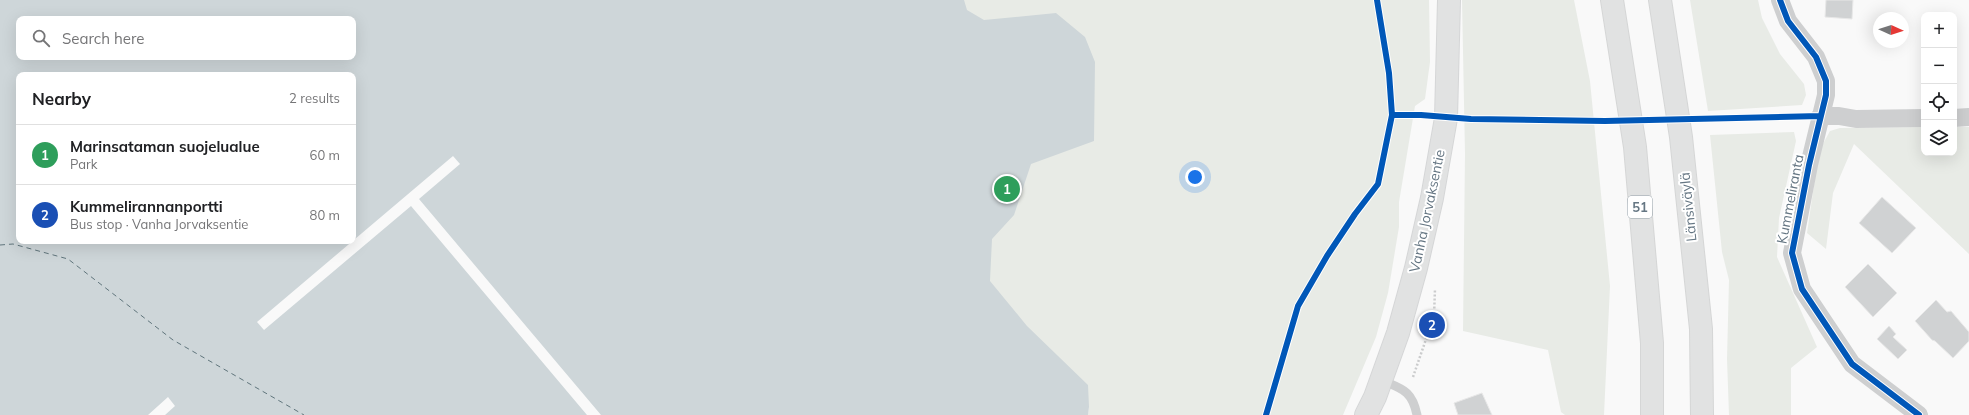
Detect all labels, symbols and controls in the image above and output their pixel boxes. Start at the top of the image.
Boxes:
north arrow [1873,12,1909,48]
map controls [1921,12,1957,156]
button: + [1921,12,1957,48]
search box [16,16,356,60]
icon: search [30,27,52,49]
text: Search here [62,29,144,48]
button: − [1921,48,1957,84]
button: locate [1921,84,1957,120]
text: Nearby [32,88,91,109]
text: 2 results [289,90,340,106]
button: layers [1921,120,1957,156]
text: Marinsataman suojelualue [70,137,260,156]
text: 1 [41,147,49,163]
text: 60 m [310,147,340,163]
street label: Vanha Jorvaksentie [1405,148,1449,274]
street label: Kummeliranta [1773,153,1807,245]
text: Park [70,156,97,172]
your location [1185,167,1205,187]
street label: Länsiväylä [1675,171,1701,243]
pin: 1 [994,174,1020,204]
road number: 51 [1628,196,1652,218]
text: Kummelirannanportti [70,197,223,216]
text: 2 [41,207,49,223]
text: 80 m [310,207,340,223]
text: Bus stop · Vanha Jorvaksentie [70,216,248,232]
pin: 2 [1419,310,1445,340]

